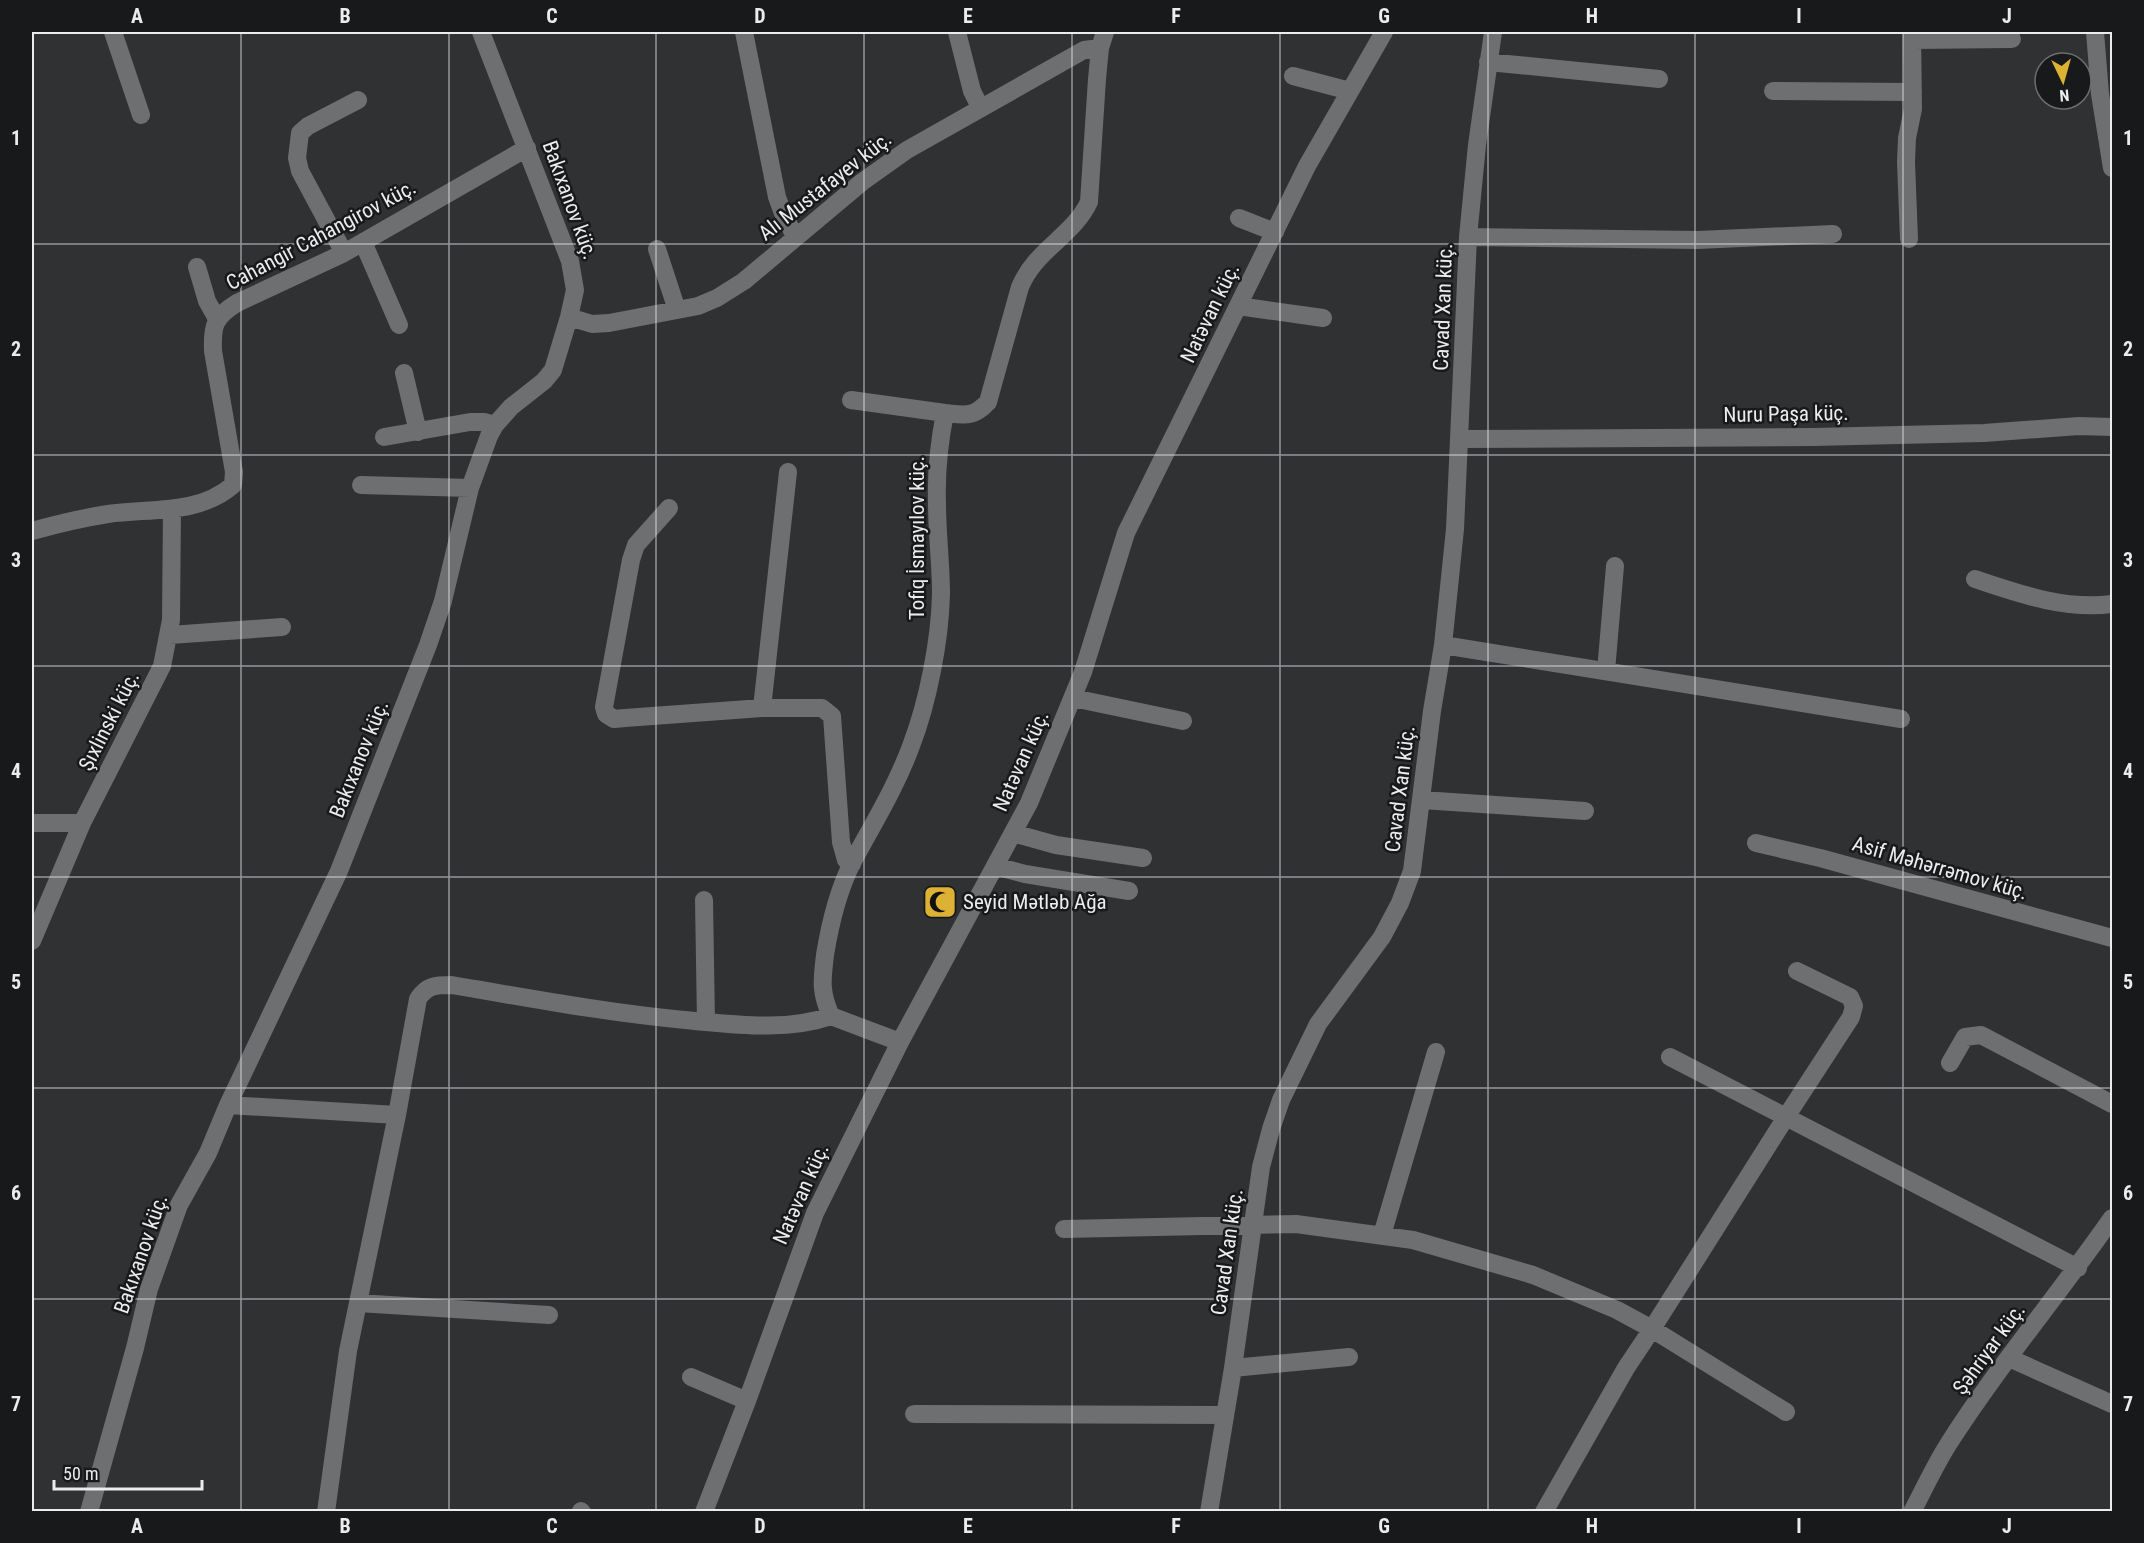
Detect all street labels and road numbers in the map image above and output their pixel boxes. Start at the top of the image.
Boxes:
street label: Alı Mustafayev küç. [754,127,896,245]
street label: Bakıxanov küç. [537,137,603,263]
street label: Cahangir Cahangirov küç. [222,175,420,295]
street label: Cavad Xan küç. [1429,243,1457,371]
street label: Natəvan küç. [1176,259,1244,367]
street label: Nuru Paşa küç. [1723,401,1849,427]
street label: Tofiq İsmayılov küç. [905,456,929,620]
street label: Şıxlinski küç. [74,667,144,775]
street label: Bakıxanov küç. [325,697,393,821]
street label: Natəvan küç. [988,707,1054,815]
street label: Cavad Xan küç. [1380,724,1420,854]
street label: Asif Məhərrəmov küç. [1850,832,2030,904]
street label: Natəvan küç. [768,1140,834,1248]
street label: Cavad Xan küç. [1206,1187,1248,1317]
street label: Bakıxanov küç. [109,1191,173,1317]
street label: Şəhriyar küç. [1948,1299,2030,1399]

